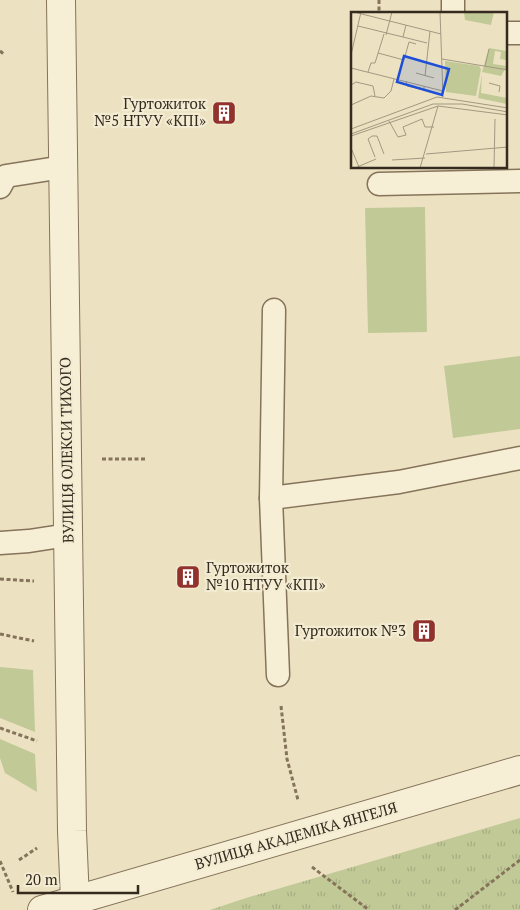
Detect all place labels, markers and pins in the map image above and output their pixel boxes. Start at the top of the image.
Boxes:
place label: Гуртожиток №5 НТУУ «КПІ» [94,93,207,130]
building icon: Гуртожиток №5 НТУУ «КПІ» [211,100,237,126]
place label: Гуртожиток №10 НТУУ «КПІ» [206,557,326,594]
building icon: Гуртожиток №10 НТУУ «КПІ» [175,564,201,590]
building icon: Гуртожиток №3 [411,618,437,644]
place label: Гуртожиток №3 [295,620,406,640]

